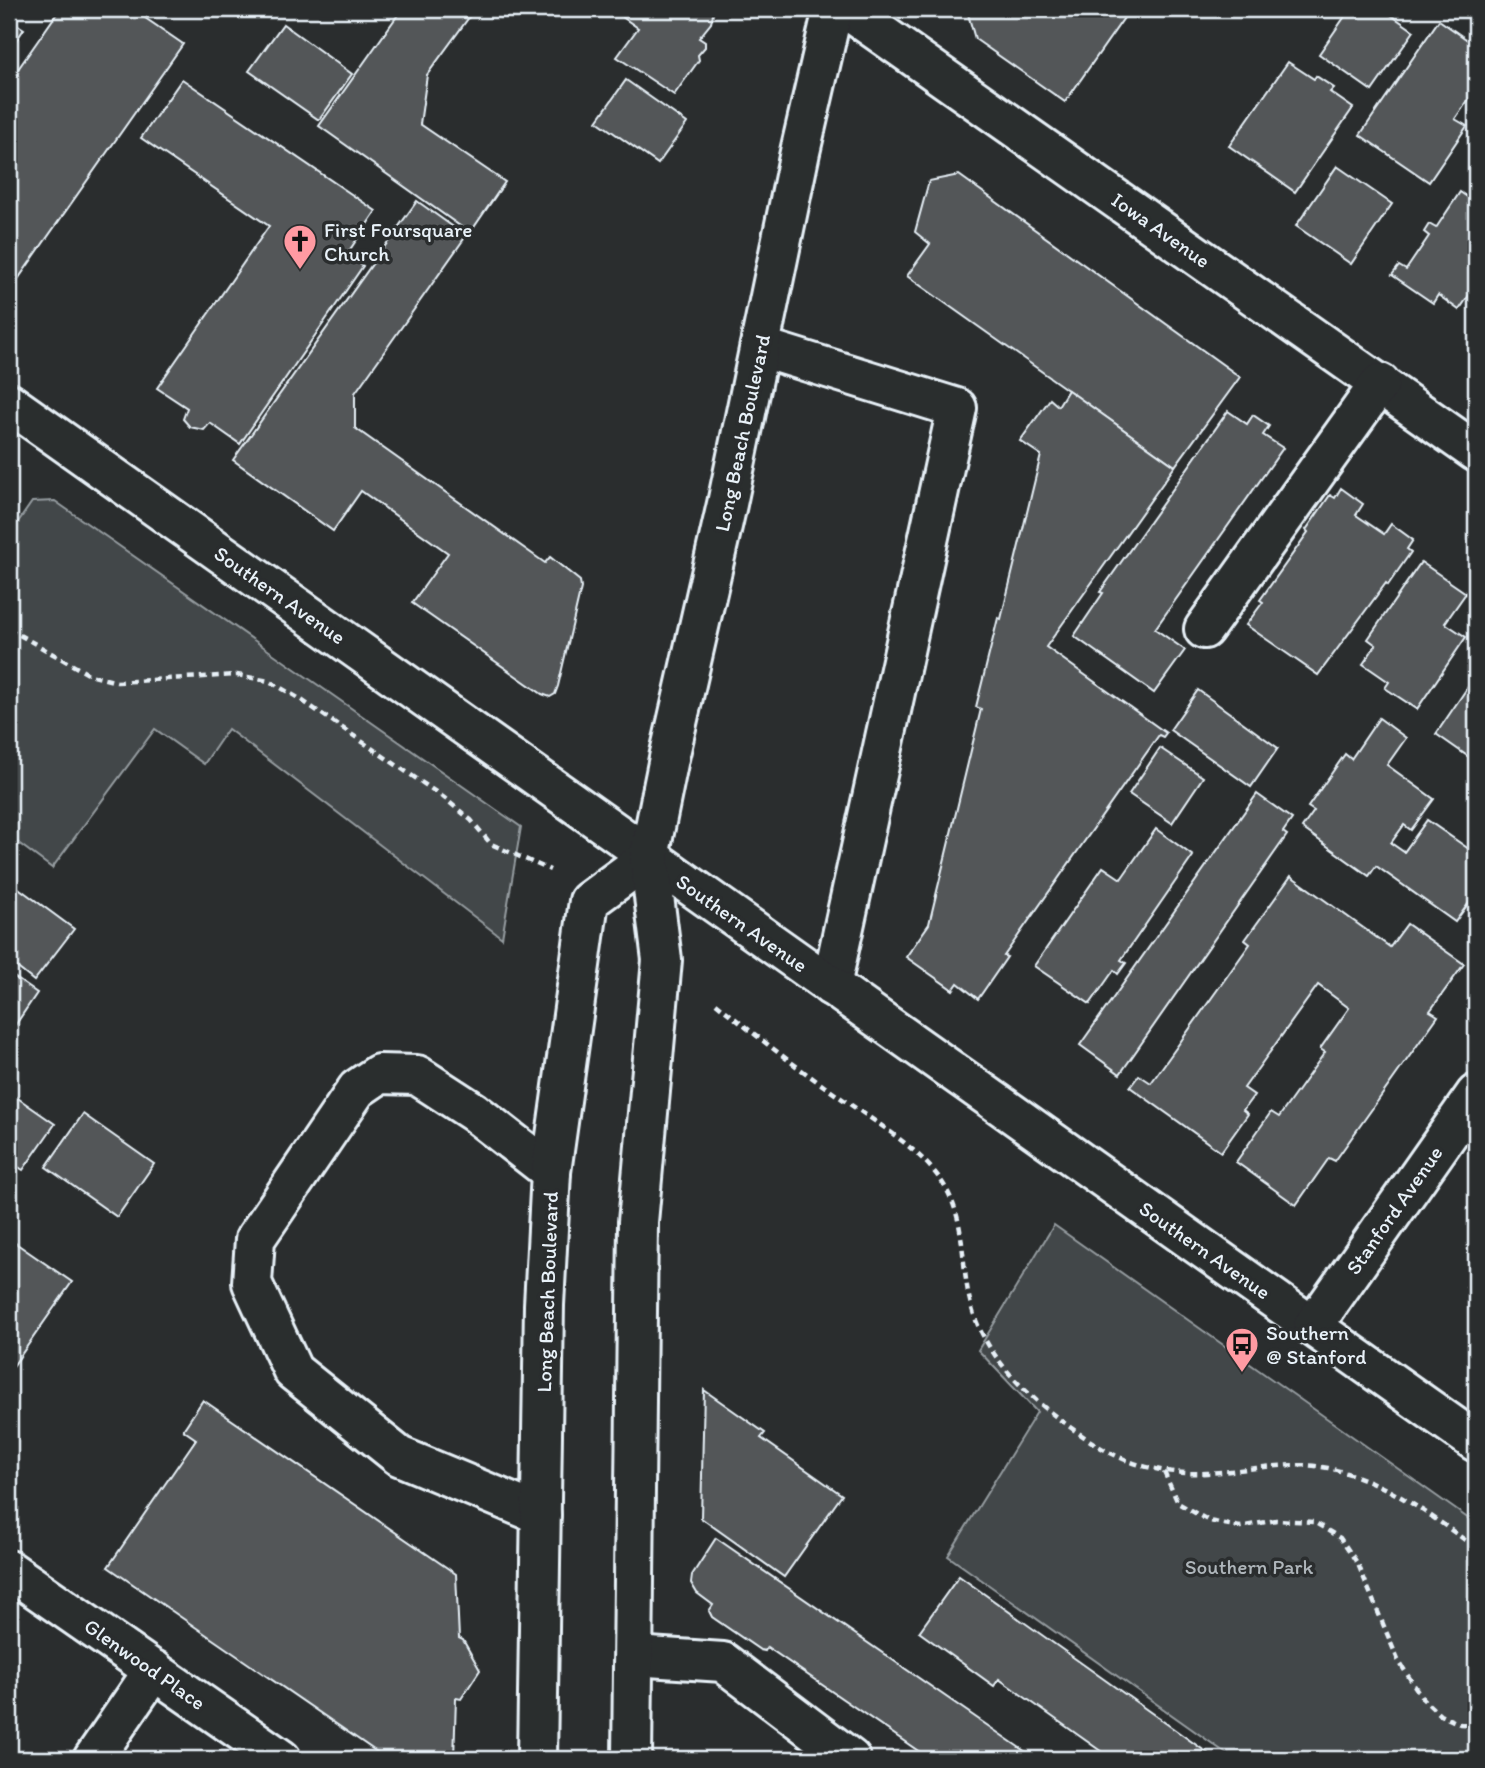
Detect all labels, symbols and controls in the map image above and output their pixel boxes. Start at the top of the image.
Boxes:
street label: Iowa Avenue [1107,187,1215,273]
place label: First Foursquare Church [324,217,473,266]
church icon: First Foursquare Church [281,222,319,271]
street label: Long Beach Boulevard [709,332,775,534]
street label: Southern Avenue [210,540,350,650]
street label: Southern Avenue [672,868,812,978]
street label: Stanford Avenue [1340,1141,1448,1279]
street label: Long Beach Boulevard [531,1191,563,1393]
street label: Southern Avenue [1135,1195,1275,1305]
place label: Southern @ Stanford [1266,1320,1367,1369]
bus stop icon: Southern @ Stanford [1223,1325,1261,1374]
park label: Southern Park [1185,1554,1314,1579]
street label: Glenwood Place [80,1613,210,1715]

